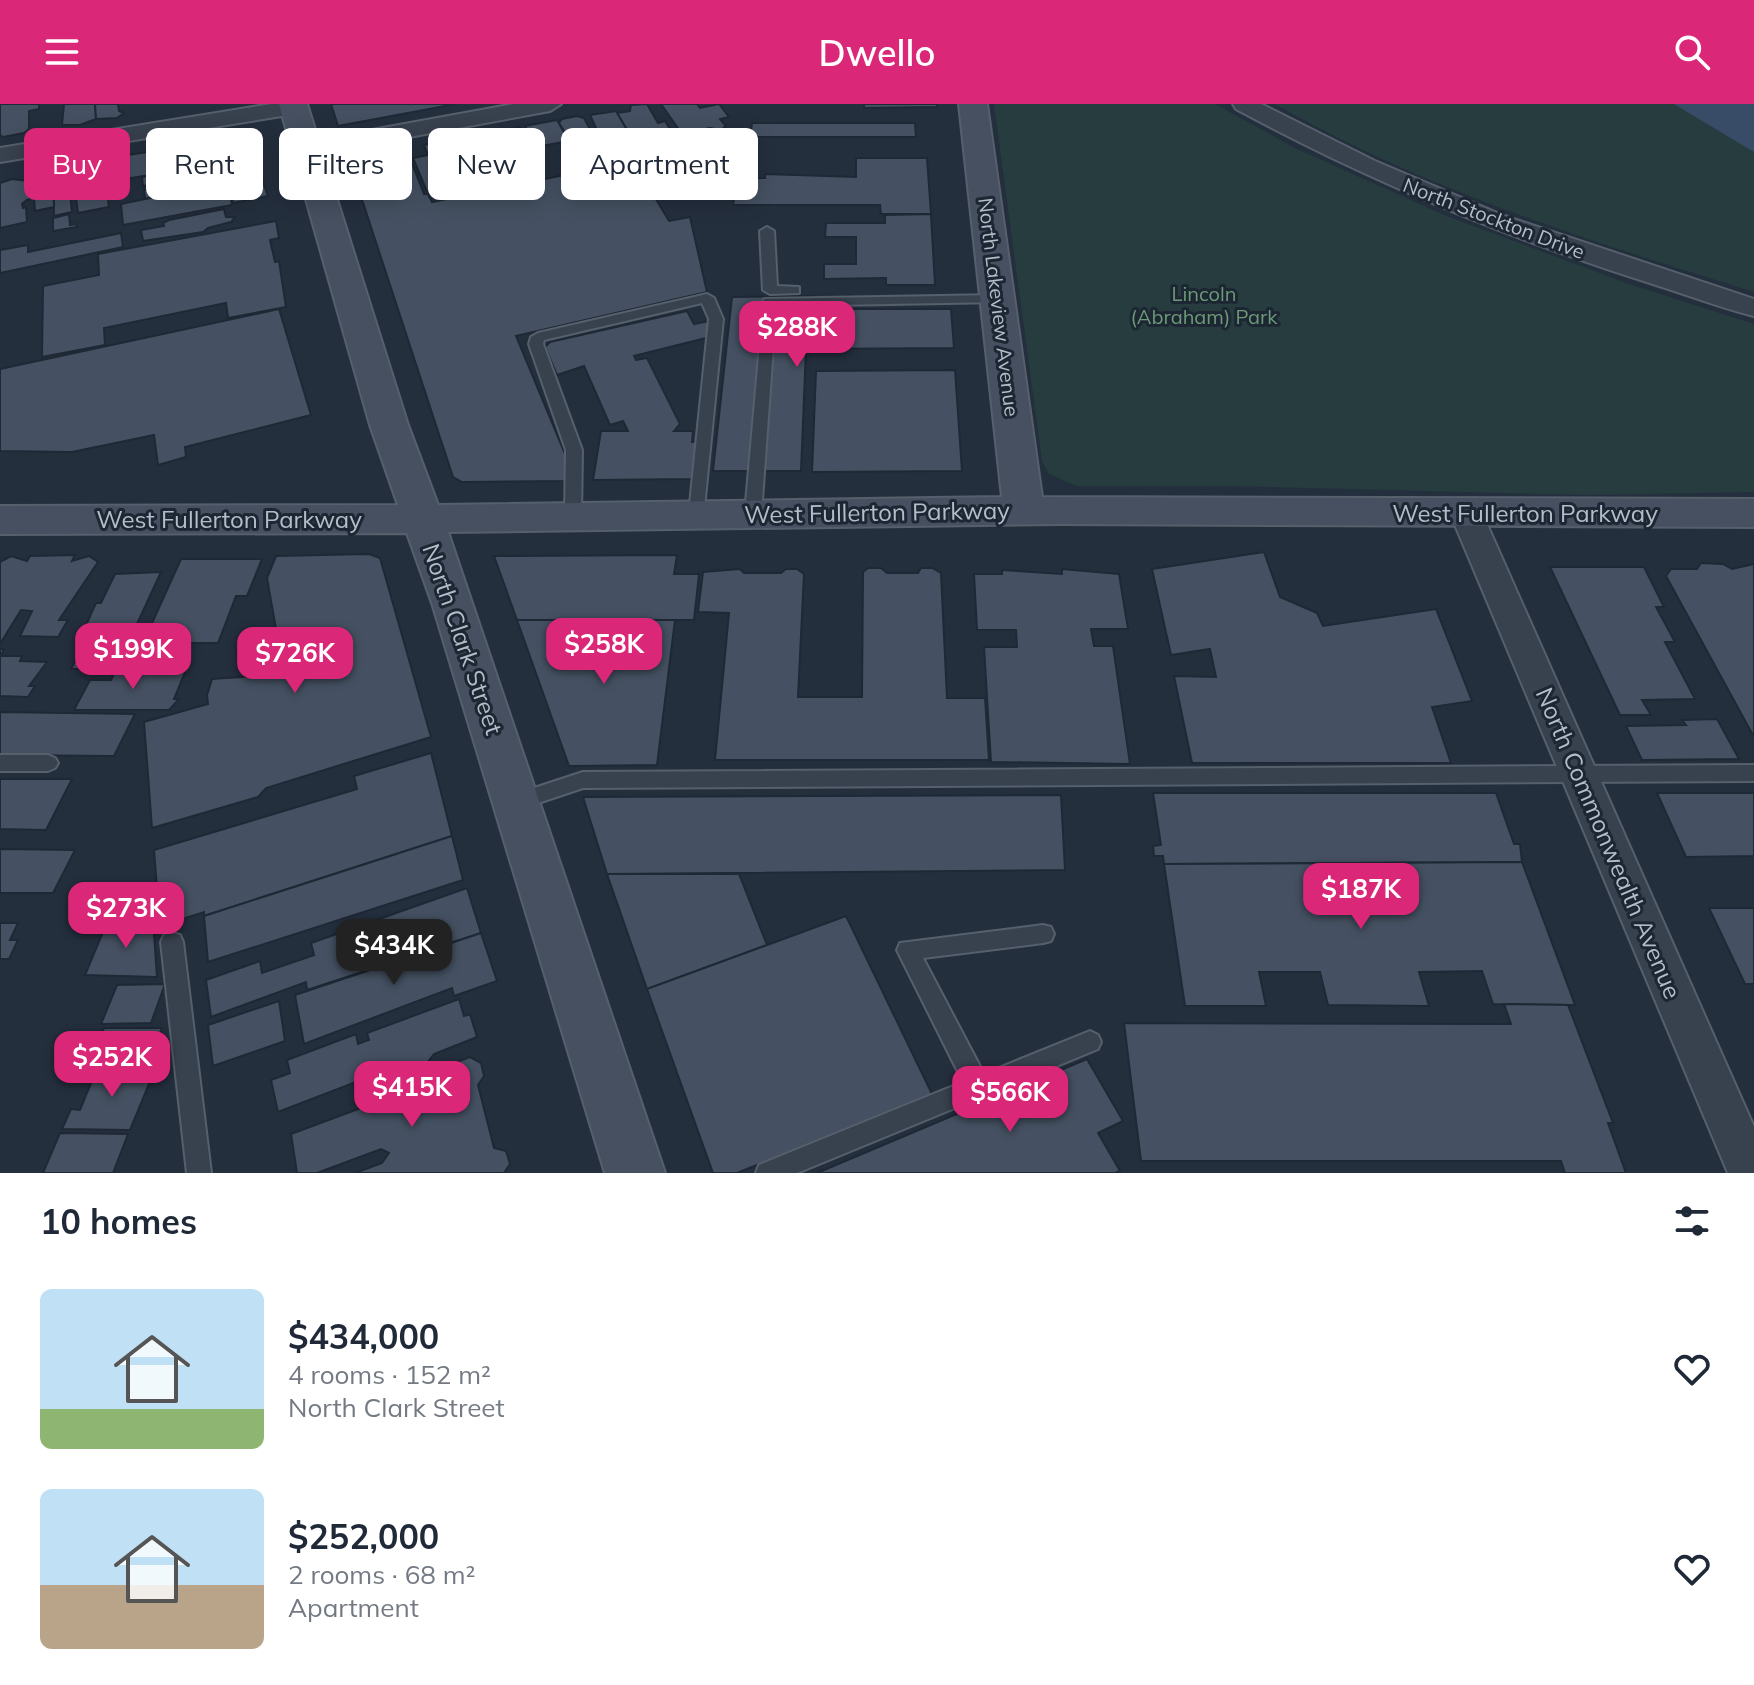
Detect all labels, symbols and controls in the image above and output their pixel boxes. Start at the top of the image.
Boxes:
icon: menu [40,30,84,74]
text: Dwello [819,30,935,75]
icon: search [1670,30,1714,74]
chip: Buy [24,128,130,200]
chip: Rent [146,128,263,200]
chip: Filters [279,128,412,200]
chip: New [428,128,545,200]
chip: Apartment [561,128,758,200]
street label: North Stockton Drive [1400,172,1588,264]
street label: North Lakeview Avenue [973,196,1025,418]
park label: Lincoln (Abraham) Park [1130,281,1278,329]
pin: $288K [741,301,853,369]
text: $288K [757,310,837,343]
street label: West Fullerton Parkway [744,495,1010,529]
street label: West Fullerton Parkway [1392,498,1658,528]
street label: West Fullerton Parkway [96,504,362,534]
street label: North Clark Street [416,540,510,738]
pin: $258K [548,618,660,686]
pin: $199K [77,623,189,691]
pin: $726K [239,627,351,695]
text: $258K [564,627,644,660]
text: $199K [93,632,173,665]
text: $726K [255,636,335,669]
street label: North Commonwealth Avenue [1530,683,1688,1003]
pin: $187K [1305,863,1417,931]
text: $187K [1321,872,1401,905]
pin: $273K [70,882,182,950]
text: $273K [86,891,166,924]
pin: $434K [338,919,450,987]
text: $434K [354,928,434,961]
pin: $252K [56,1031,168,1099]
text: $252K [72,1040,152,1073]
pin: $415K [356,1061,468,1129]
pin: $566K [954,1066,1066,1134]
text: $415K [372,1070,452,1103]
text: $566K [970,1075,1050,1108]
icon: filters [1670,1199,1714,1243]
text: 10 homes [40,1200,197,1243]
text: $434,000 [288,1315,439,1358]
icon: home [104,1321,200,1417]
icon: heart [1670,1347,1714,1391]
text: 4 rooms · 152 m² [288,1358,491,1391]
text: North Clark Street [288,1391,505,1424]
text: $252,000 [288,1515,439,1558]
icon: home [104,1521,200,1617]
icon: heart [1670,1547,1714,1591]
text: 2 rooms · 68 m² [288,1558,475,1591]
text: Apartment [288,1591,419,1624]

